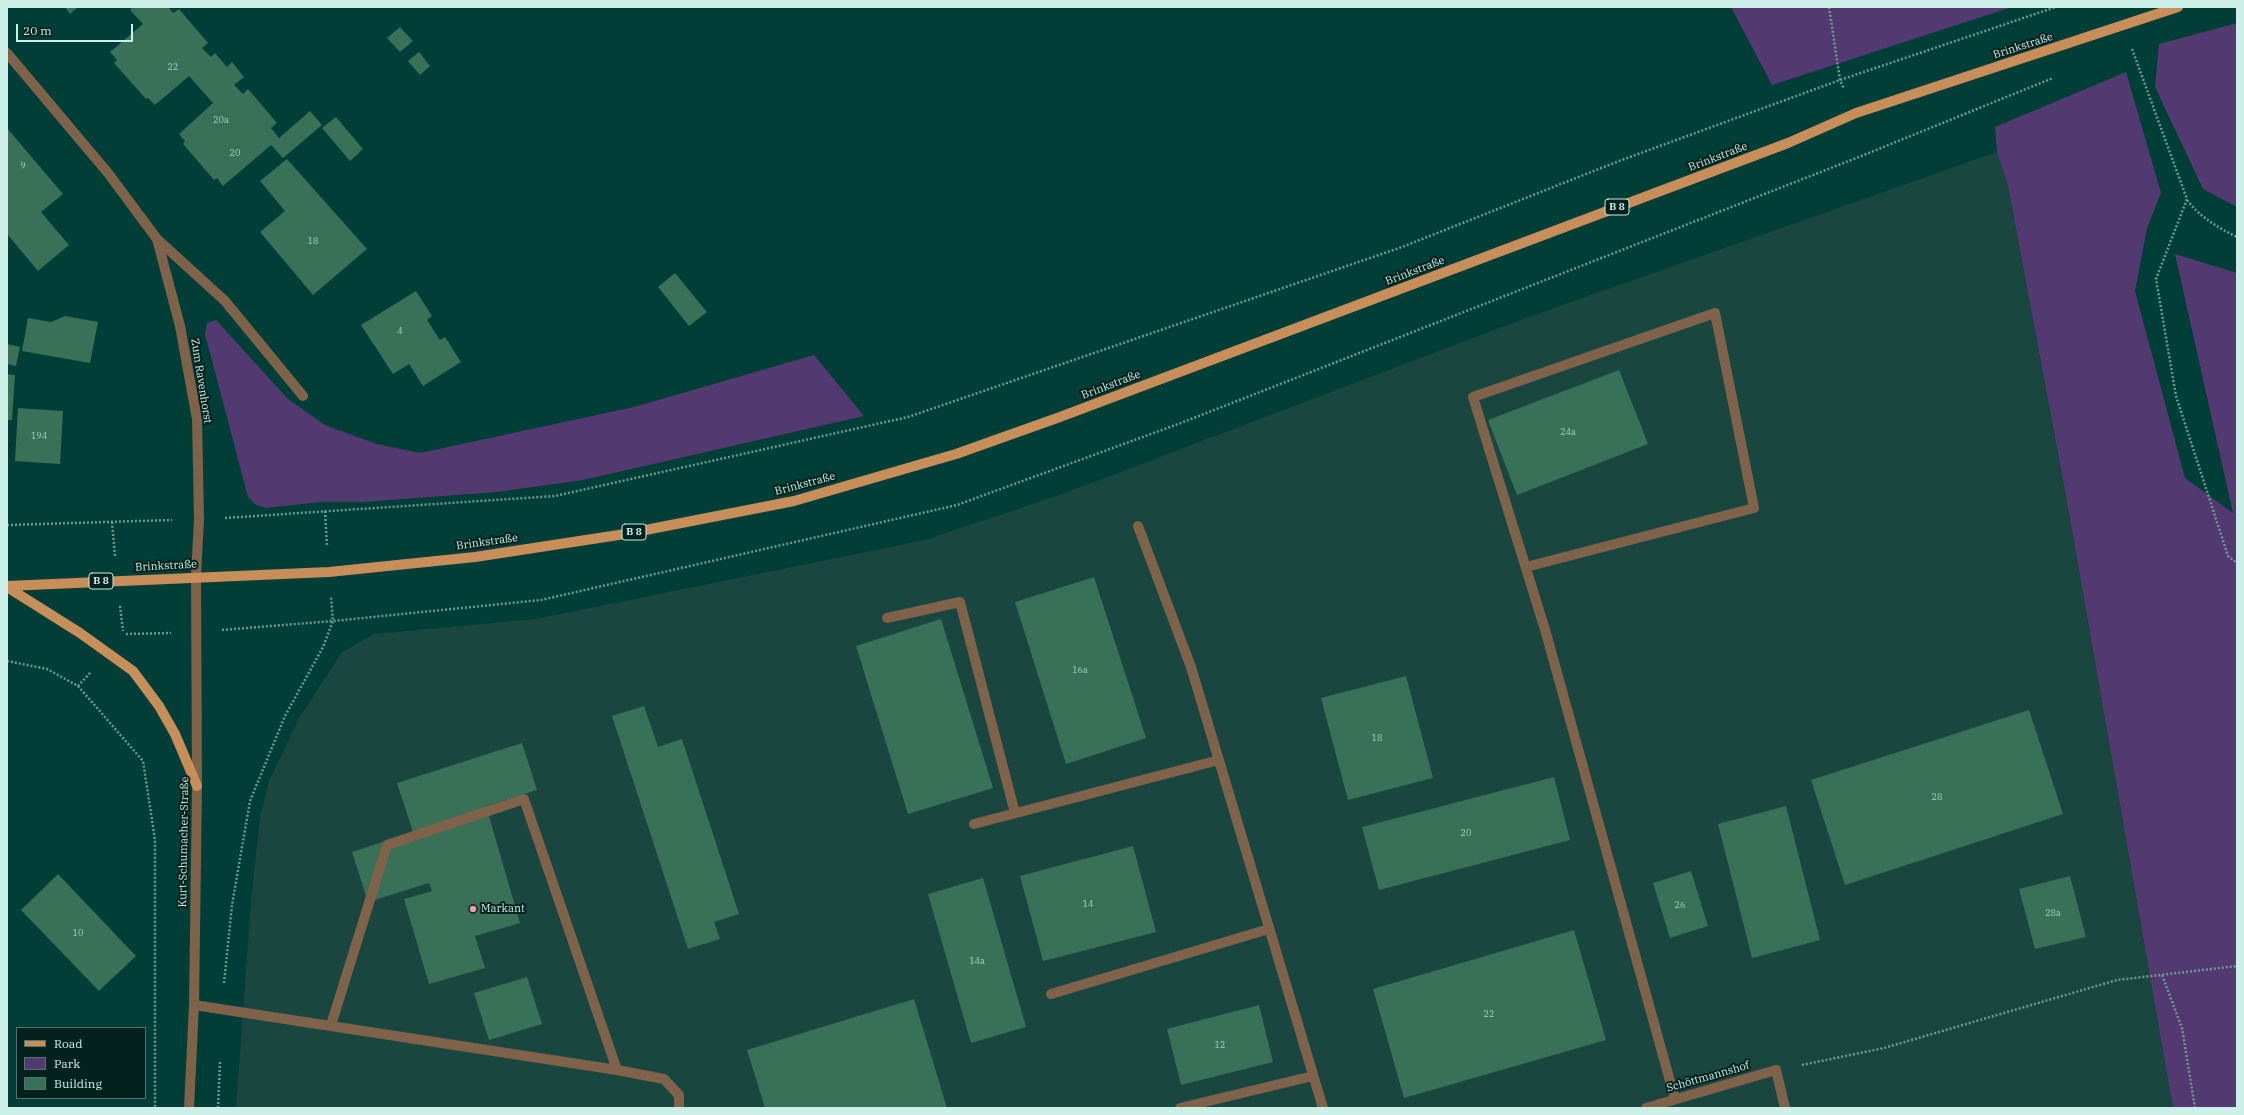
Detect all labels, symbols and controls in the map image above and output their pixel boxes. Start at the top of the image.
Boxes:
scale bar [18,16,135,42]
text: 20 m [23,23,52,38]
street label: Brinkstraße [1991,30,2055,62]
house number: 22 [168,62,178,72]
house number: 20a [213,115,229,125]
street label: Brinkstraße [1687,140,1749,174]
house number: 20 [230,148,240,158]
house number: 9 [20,161,26,171]
road number: B 8 [1605,199,1629,215]
house number: 18 [308,236,318,246]
street label: Brinkstraße [1384,254,1446,288]
house number: 4 [397,326,403,336]
street label: Zum Ravenhorst [188,338,214,424]
street label: Brinkstraße [1080,368,1142,402]
house number: 24a [1560,427,1576,437]
house number: 194 [31,431,47,441]
street label: Brinkstraße [773,470,837,498]
road number: B 8 [622,524,646,540]
street label: Brinkstraße [455,531,519,553]
street label: Brinkstraße [135,558,197,574]
road number: B 8 [89,573,113,589]
house number: 16a [1072,665,1088,675]
house number: 18 [1372,733,1382,743]
street label: Kurt-Schumacher-Straße [176,776,192,908]
house number: 28 [1932,792,1942,802]
house number: 20 [1461,828,1471,838]
house number: 14 [1083,899,1093,909]
house number: 26 [1675,900,1685,910]
place label: Markant [481,902,525,916]
marker: Markant [468,904,478,914]
house number: 28a [2045,908,2061,918]
house number: 10 [73,928,83,938]
house number: 14a [969,956,985,966]
house number: 22 [1484,1009,1494,1019]
legend [16,1027,146,1099]
text: Road [54,1036,83,1051]
house number: 12 [1215,1040,1225,1050]
text: Park [54,1056,80,1071]
street label: Schöttmannshof [1665,1059,1751,1095]
text: Building [54,1076,102,1091]

